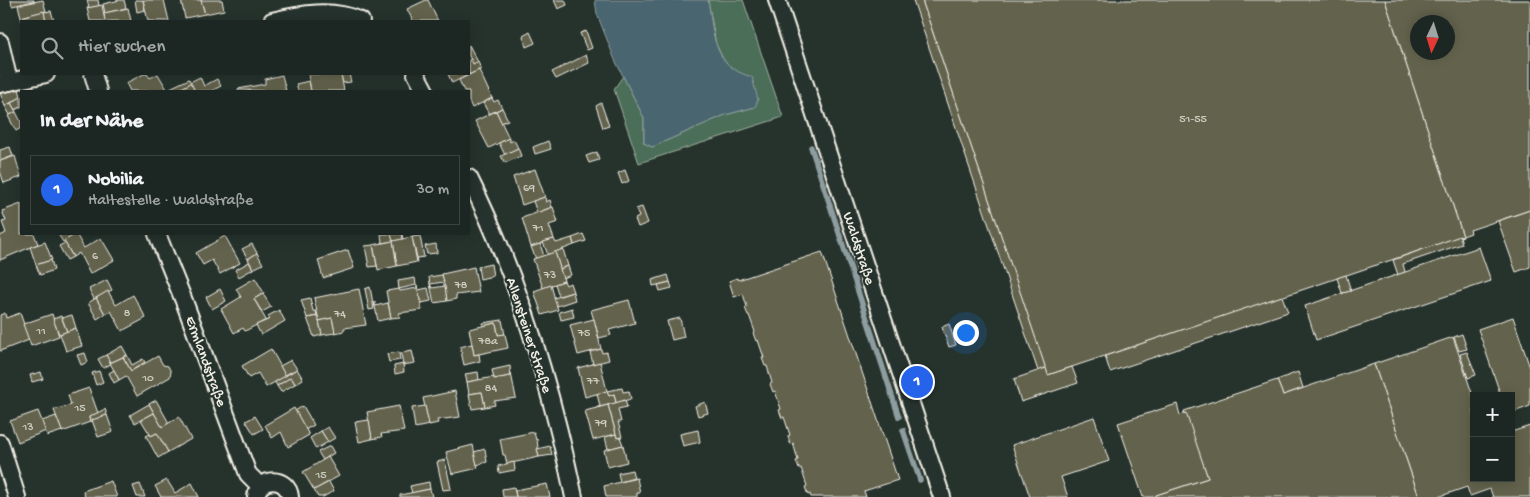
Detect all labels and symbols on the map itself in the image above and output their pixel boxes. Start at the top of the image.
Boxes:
north arrow [1410,15,1455,60]
house number: 51-55 [1179,113,1207,127]
house number: 69 [523,182,535,196]
street label: Waldstraße [838,210,878,287]
house number: 71 [531,222,544,236]
house number: 6 [92,250,99,264]
house number: 73 [543,269,556,283]
street label: Allensteiner Straße [501,276,555,396]
house number: 78 [454,279,468,293]
house number: 8 [124,307,131,321]
house number: 74 [333,308,346,322]
street label: Ermlandstraße [180,314,230,410]
your location [953,320,979,346]
house number: 11 [35,325,46,339]
house number: 75 [577,327,590,341]
house number: 78a [477,335,498,349]
pin: 1 [901,363,933,401]
house number: 10 [141,372,154,386]
house number: 77 [586,375,600,389]
house number: 84 [485,382,497,396]
house number: 15 [73,402,86,416]
house number: 79 [594,417,607,431]
house number: 13 [21,421,34,435]
house number: 15 [314,469,327,483]

